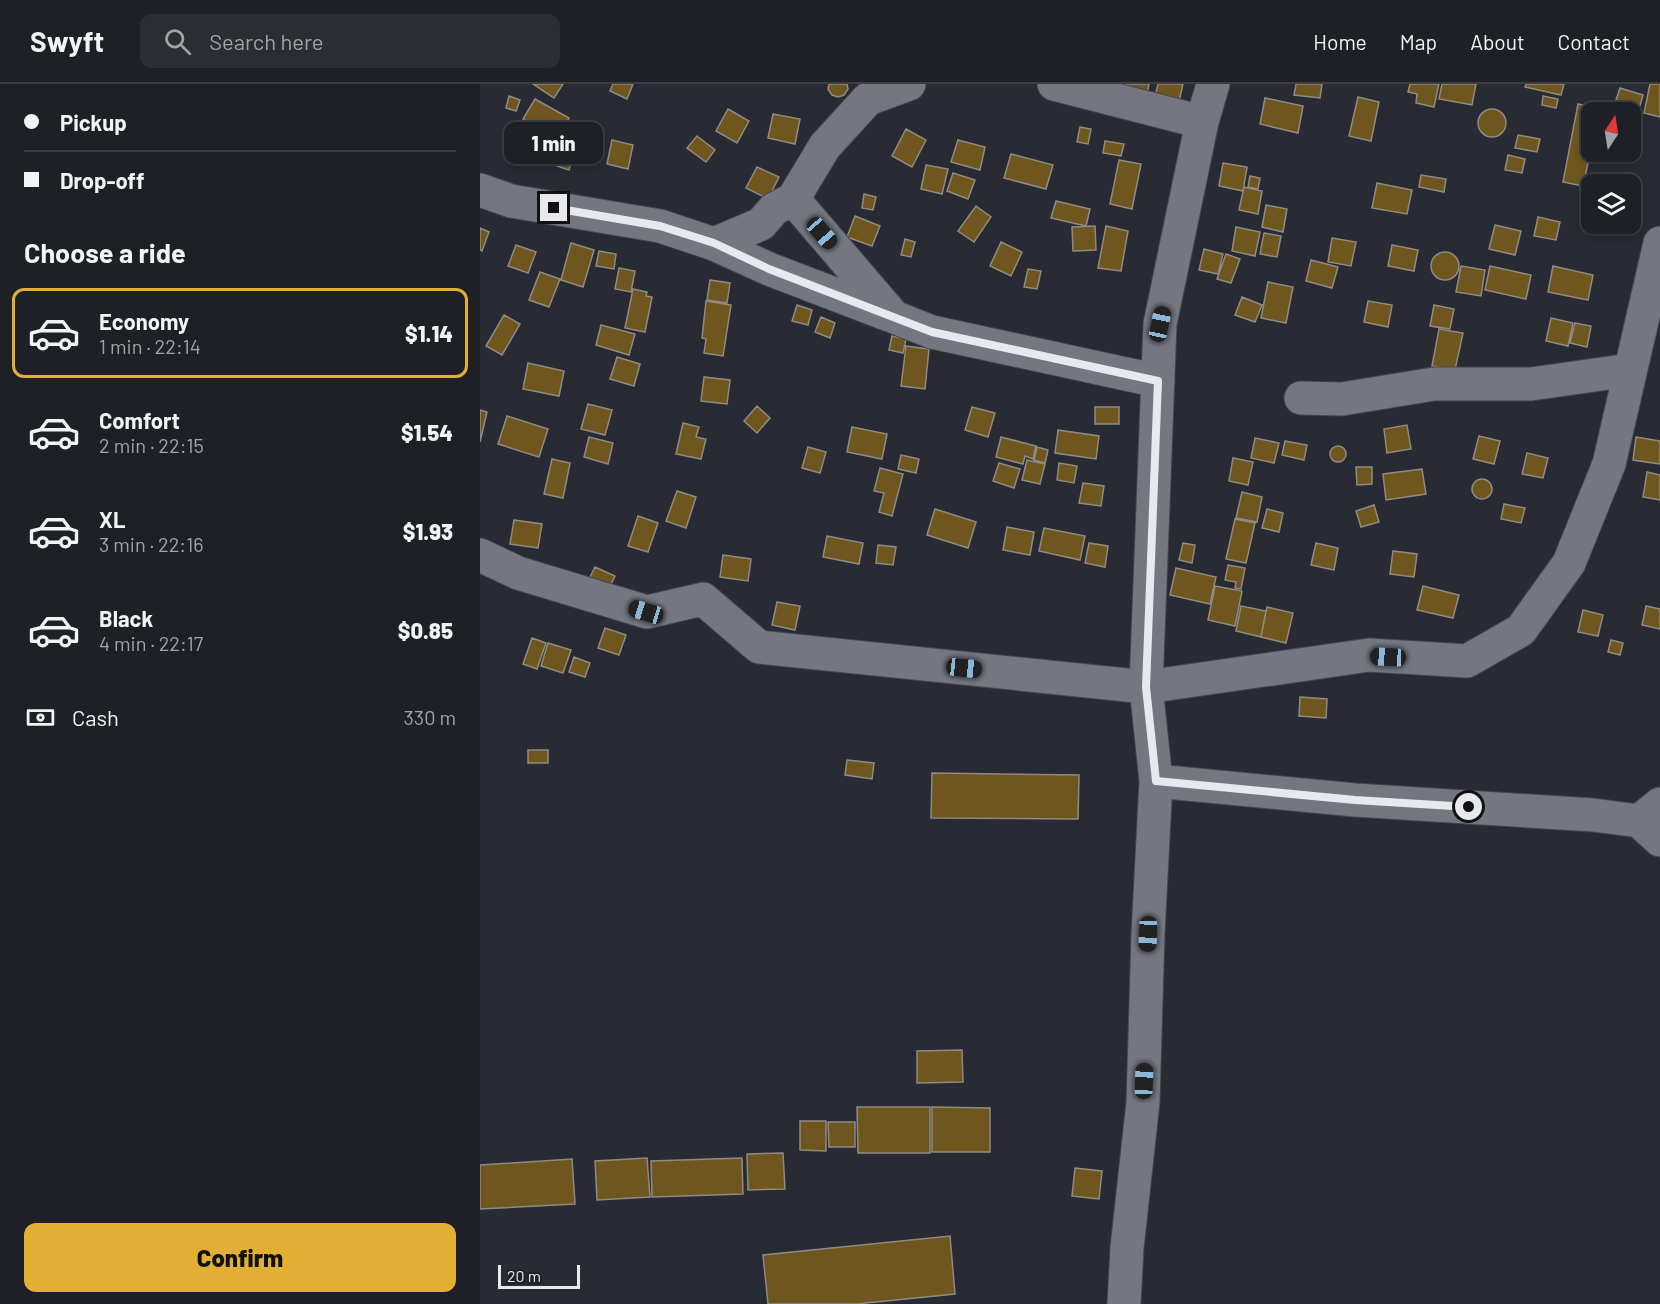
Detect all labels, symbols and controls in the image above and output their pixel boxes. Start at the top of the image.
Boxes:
search box [140,14,560,68]
text: Swyft [30,24,104,58]
icon: search [161,25,194,58]
text: Search here [209,28,324,54]
text: Home [1313,29,1367,54]
text: Map [1400,29,1437,54]
text: About [1470,29,1525,54]
text: Contact [1558,29,1630,54]
north arrow [1581,102,1641,162]
map controls [1581,102,1641,234]
text: Pickup [60,109,127,135]
callout: 1 min [505,121,604,163]
text: 1 min [532,131,575,155]
text: Drop-off [60,167,144,193]
button: layers [1581,174,1641,234]
route end [540,194,567,221]
car [803,214,841,252]
text: Choose a ride [24,236,186,268]
car [1147,305,1173,343]
icon: car [27,306,81,360]
text: Economy [99,308,189,334]
text: $1.14 [405,320,453,346]
text: 1 min · 22:14 [99,334,201,358]
icon: car [27,405,81,459]
text: Comfort [99,407,180,433]
text: $1.54 [401,419,453,445]
text: 2 min · 22:15 [99,433,204,457]
icon: car [27,504,81,558]
text: XL [99,506,125,532]
text: $1.93 [403,518,453,544]
text: 3 min · 22:16 [99,532,203,556]
car [626,598,666,626]
icon: car [27,603,81,657]
text: Black [99,605,153,631]
text: $0.85 [398,617,453,643]
text: 4 min · 22:17 [99,631,203,655]
car [1370,647,1406,667]
car [945,657,983,679]
icon: cash [24,701,57,734]
text: Cash [72,704,119,730]
text: 330 m [404,705,456,729]
route start [1455,793,1482,820]
car [1138,916,1158,952]
car [1134,1063,1154,1099]
button: Confirm [24,1223,456,1292]
scale bar [498,1262,580,1290]
text: 20 m [507,1266,541,1285]

